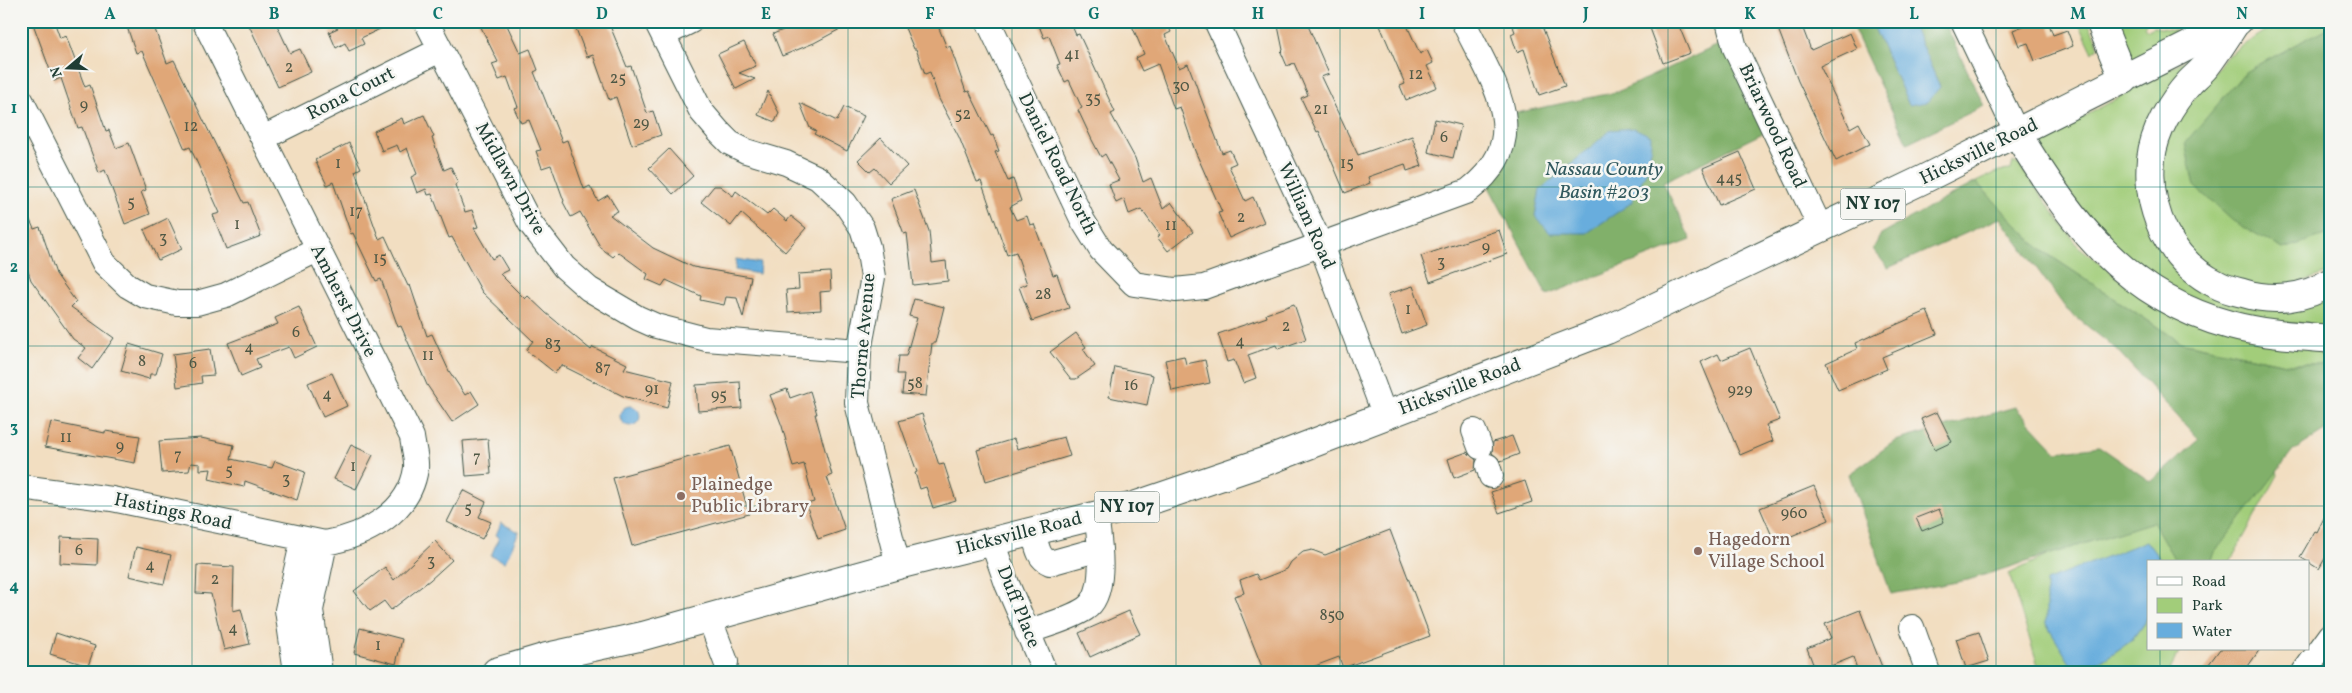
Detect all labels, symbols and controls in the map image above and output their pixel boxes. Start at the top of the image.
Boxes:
text: A [104,4,116,26]
text: B [269,4,280,26]
text: C [433,4,443,26]
text: D [596,4,608,26]
text: E [761,4,771,26]
text: F [925,4,935,26]
text: G [1088,4,1100,26]
text: H [1252,4,1264,26]
text: I [1419,4,1425,26]
text: J [1582,4,1589,26]
text: K [1744,4,1756,26]
text: L [1909,4,1919,26]
text: M [2070,4,2086,26]
text: N [2236,4,2248,26]
north arrow [42,42,92,92]
house number: 41 [1064,44,1080,66]
house number: 2 [285,57,293,79]
street label: Briarwood Road [1732,59,1812,193]
street label: Rona Court [303,61,400,127]
text: N [46,64,68,80]
house number: 12 [1409,64,1423,86]
house number: 25 [610,68,626,90]
house number: 30 [1172,76,1190,98]
street label: Daniel Road North [1011,88,1103,240]
house number: 35 [1085,88,1101,110]
house number: 9 [80,95,88,117]
text: 1 [11,98,17,120]
house number: 21 [1314,99,1328,121]
house number: 52 [955,104,971,126]
street label: Hicksville Road [1915,112,2043,192]
house number: 29 [633,113,649,135]
house number: 12 [184,116,198,138]
street label: Midlawn Drive [468,118,552,240]
house number: 6 [1440,127,1448,149]
house number: 1 [335,153,341,175]
house number: 15 [1340,153,1354,175]
water label: Nassau County Basin #203 [1545,156,1663,207]
street label: William Road [1271,159,1341,273]
house number: 445 [1716,168,1742,190]
road number: NY 107 [1840,188,1906,220]
house number: 5 [127,192,135,214]
house number: 17 [349,201,363,223]
house number: 2 [1237,207,1245,229]
house number: 1 [234,214,240,236]
house number: 11 [1165,215,1177,237]
house number: 3 [159,228,167,250]
house number: 9 [1482,237,1490,259]
street label: Amherst Drive [303,240,383,362]
house number: 15 [373,248,387,270]
house number: 3 [1437,252,1445,274]
text: 2 [10,257,18,279]
street label: Thorne Avenue [846,272,882,400]
house number: 28 [1035,284,1051,306]
house number: 1 [1405,299,1411,321]
house number: 2 [1282,316,1290,338]
house number: 6 [292,322,300,344]
house number: 4 [1235,331,1245,353]
house number: 83 [545,334,561,356]
house number: 4 [244,337,254,359]
house number: 11 [422,345,434,367]
house number: 8 [138,351,146,373]
street label: Hicksville Road [1395,352,1525,422]
house number: 6 [189,353,197,375]
house number: 87 [595,358,611,380]
house number: 58 [907,373,923,395]
house number: 16 [1124,375,1138,397]
house number: 91 [645,379,659,401]
house number: 929 [1727,380,1753,402]
house number: 4 [322,384,332,406]
house number: 95 [711,385,727,407]
text: 3 [10,417,18,439]
house number: 11 [60,427,72,449]
house number: 9 [116,436,124,458]
house number: 7 [174,445,182,467]
house number: 7 [473,447,481,469]
house number: 1 [350,456,356,478]
house number: 5 [225,460,233,482]
house number: 3 [282,469,290,491]
place label: Plainedge Public Library [691,472,809,520]
street label: Hastings Road [112,487,234,537]
marker: Plainedge Public Library [675,490,687,502]
road number: NY 107 [1094,492,1160,522]
house number: 5 [464,498,472,520]
house number: 960 [1781,503,1807,525]
street label: Hicksville Road [953,506,1085,562]
place label: Hagedorn Village School [1708,527,1825,575]
house number: 6 [75,540,83,562]
marker: Hagedorn Village School [1692,545,1704,557]
house number: 3 [427,551,435,573]
house number: 4 [145,555,155,577]
legend [2147,560,2310,650]
street label: Duff Place [990,562,1046,652]
house number: 2 [211,569,219,591]
text: Road [2192,572,2226,593]
text: 4 [9,576,19,598]
text: Park [2192,596,2223,617]
house number: 850 [1320,605,1344,627]
house number: 4 [228,618,238,640]
text: Water [2192,622,2232,643]
house number: 1 [375,635,381,657]

